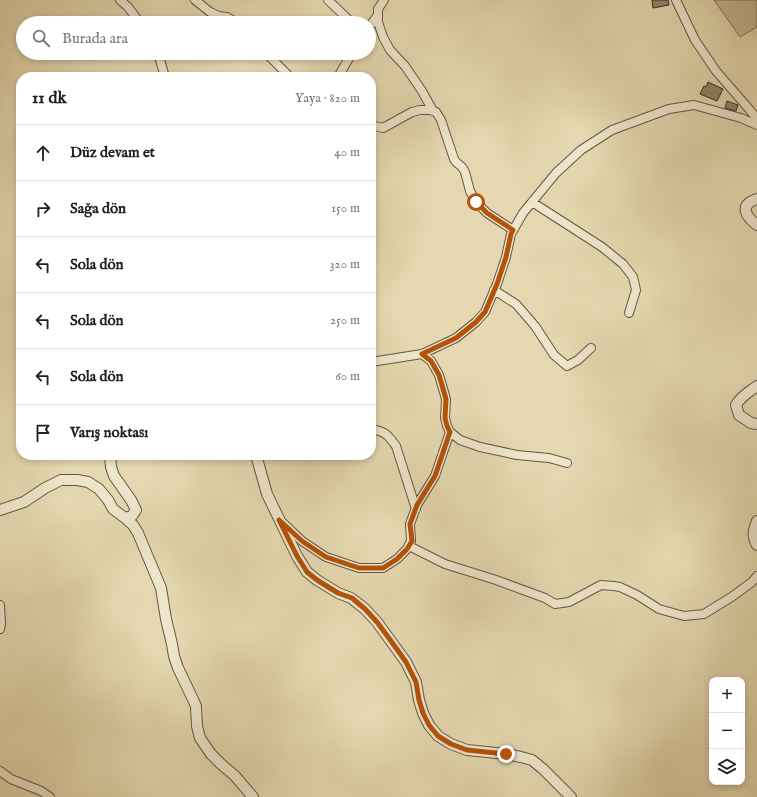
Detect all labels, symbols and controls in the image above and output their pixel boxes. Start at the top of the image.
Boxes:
search box [16,16,376,60]
icon: search [30,27,52,49]
text: Burada ara [62,29,128,48]
text: 11 dk [32,88,67,109]
text: Yaya · 820 m [295,90,360,107]
icon: ahead [32,142,54,164]
text: Düz devam et [70,143,155,162]
text: 40 m [334,144,360,161]
route start [467,193,485,211]
icon: right [32,198,54,220]
text: Sağa dön [70,199,126,218]
text: 150 m [331,200,360,217]
icon: left [32,254,54,276]
text: Sola dön [70,255,124,274]
text: 320 m [330,256,360,273]
icon: left [32,310,54,332]
text: Sola dön [70,311,124,330]
text: 250 m [330,312,360,329]
icon: left [32,366,54,388]
text: Sola dön [70,367,124,386]
text: 60 m [335,368,360,385]
icon: arrive [32,422,54,444]
text: Varış noktası [70,423,148,442]
map controls [709,677,745,785]
button: + [709,677,745,713]
button: − [709,713,745,749]
route end [497,745,515,763]
button: layers [709,749,745,785]

